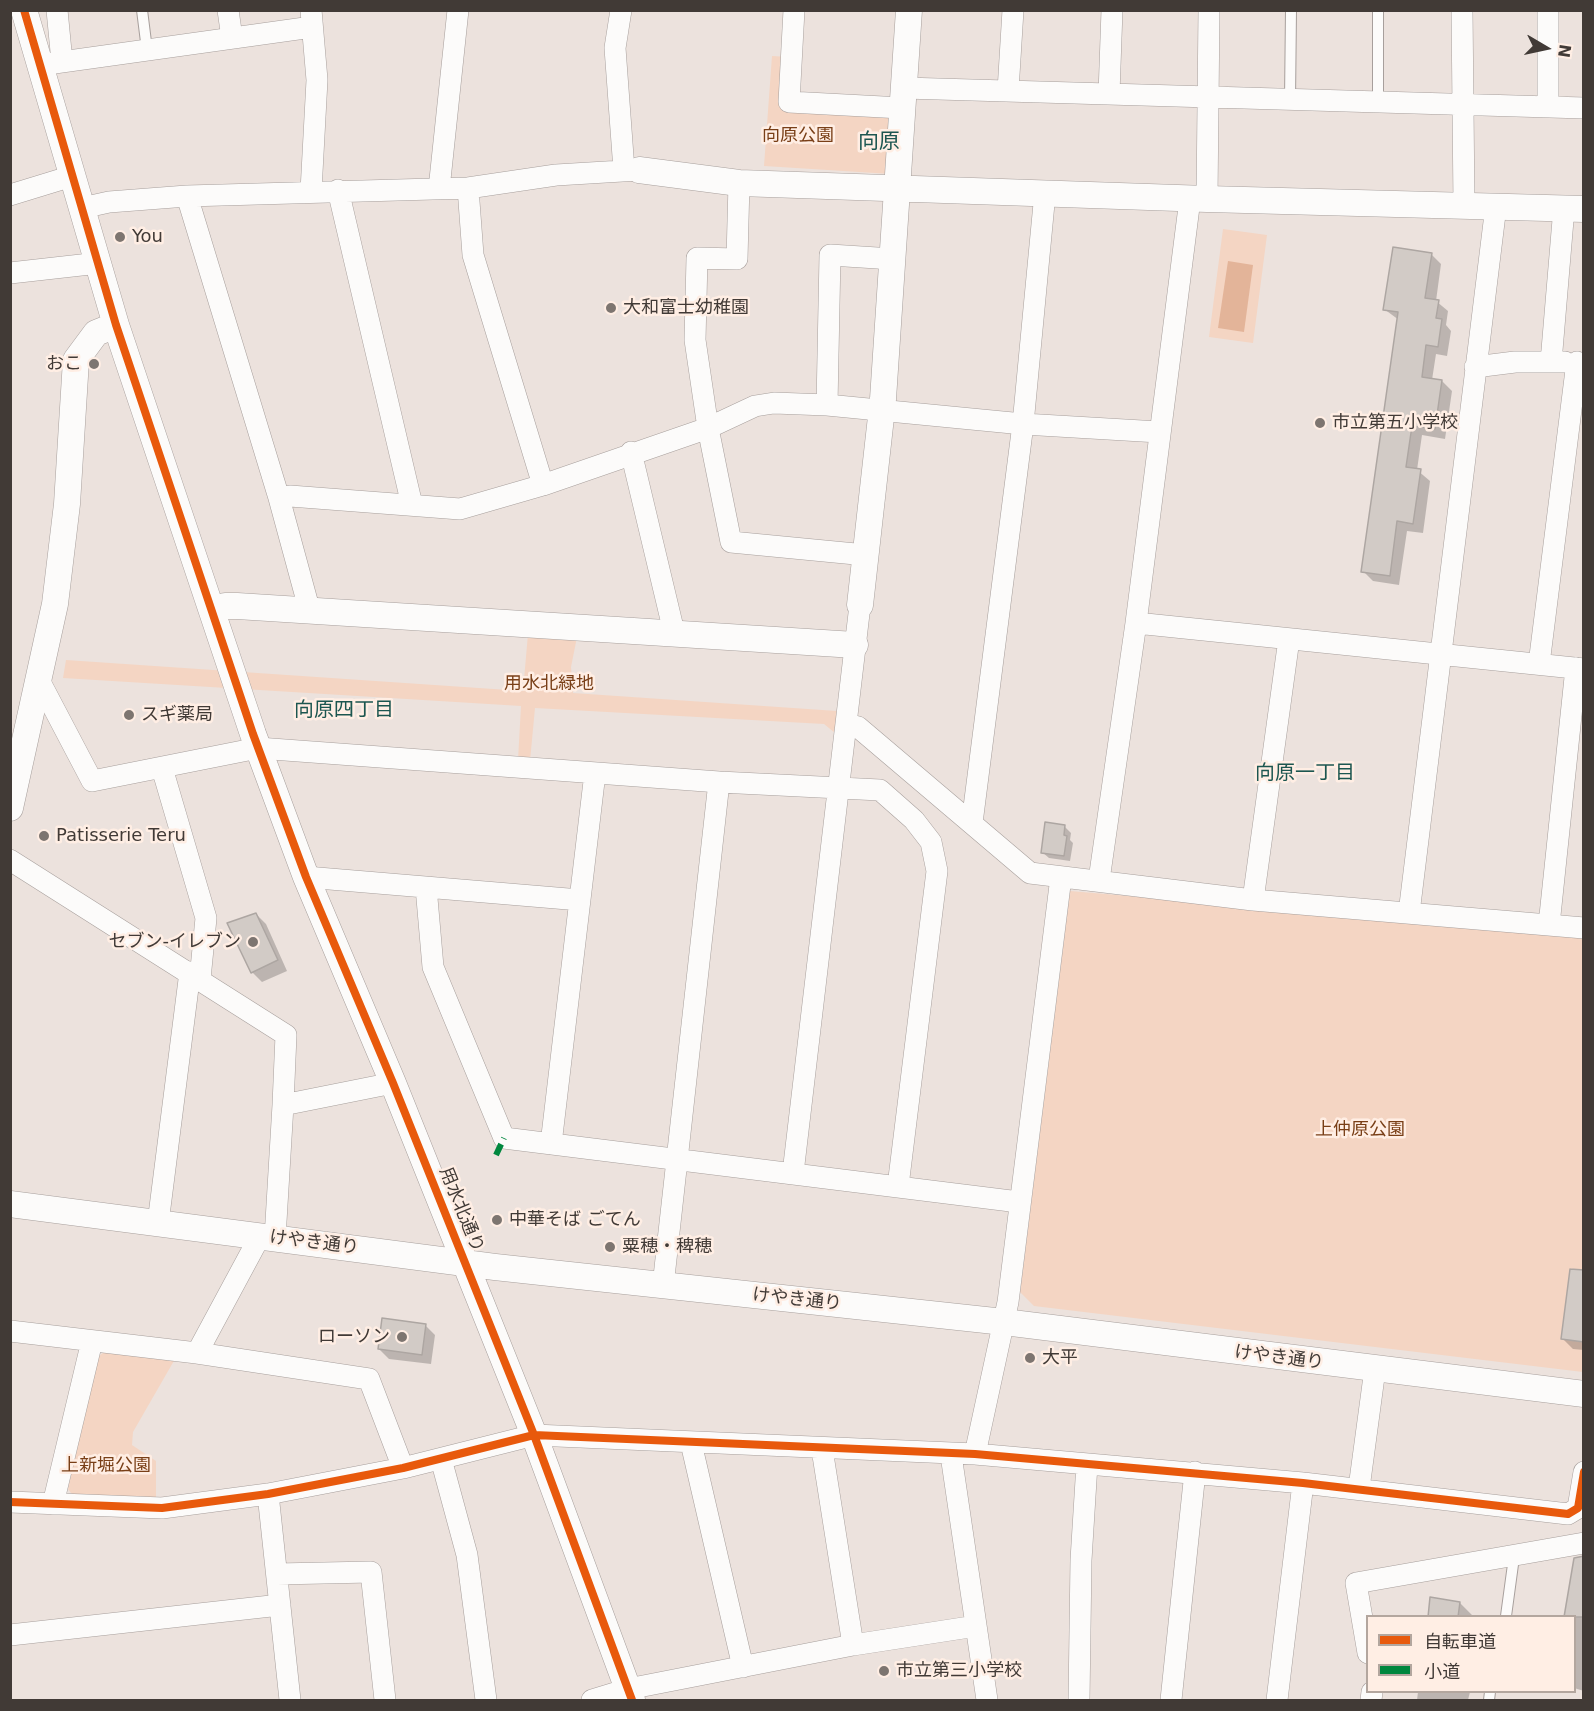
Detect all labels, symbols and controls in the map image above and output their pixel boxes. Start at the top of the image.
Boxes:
north arrow [1516,18,1576,78]
text: N [1554,43,1575,59]
park label: 向原公園 [762,125,834,147]
district label: 向原 [858,130,900,156]
place label: You [132,226,163,248]
marker: You [113,230,127,244]
place label: 大和富士幼稚園 [623,297,749,319]
marker: 大和富士幼稚園 [604,301,618,315]
place label: おこ [46,353,82,375]
marker: おこ [87,357,101,371]
place label: 市立第五小学校 [1332,412,1458,434]
marker: 市立第五小学校 [1313,416,1327,430]
park label: 用水北緑地 [504,673,594,695]
district label: 向原四丁目 [294,699,394,723]
place label: スギ薬局 [141,704,213,726]
marker: スギ薬局 [122,708,136,722]
district label: 向原一丁目 [1255,762,1355,786]
place label: Patisserie Teru [56,825,186,847]
marker: Patisserie Teru [37,829,51,843]
place label: セブン-イレブン [109,931,241,953]
marker: セブン-イレブン [246,935,260,949]
park label: 上仲原公園 [1315,1119,1405,1141]
street label: 用水北通り [434,1164,488,1256]
place label: 中華そば ごてん [509,1209,641,1231]
marker: 中華そば ごてん [490,1213,504,1227]
street label: けやき通り [268,1227,360,1259]
place label: 粟穂・稗穂 [622,1236,712,1258]
marker: 粟穂・稗穂 [603,1240,617,1254]
street label: けやき通り [751,1285,843,1315]
place label: ローソン [318,1326,390,1348]
marker: ローソン [395,1330,409,1344]
street label: けやき通り [1233,1342,1325,1374]
place label: 大平 [1042,1347,1078,1369]
marker: 大平 [1023,1351,1037,1365]
park label: 上新堀公園 [61,1455,151,1477]
legend [1366,1615,1576,1693]
text: 自転車道 [1424,1631,1496,1652]
place label: 市立第三小学校 [896,1660,1022,1682]
text: 小道 [1424,1661,1460,1682]
marker: 市立第三小学校 [877,1664,891,1678]

